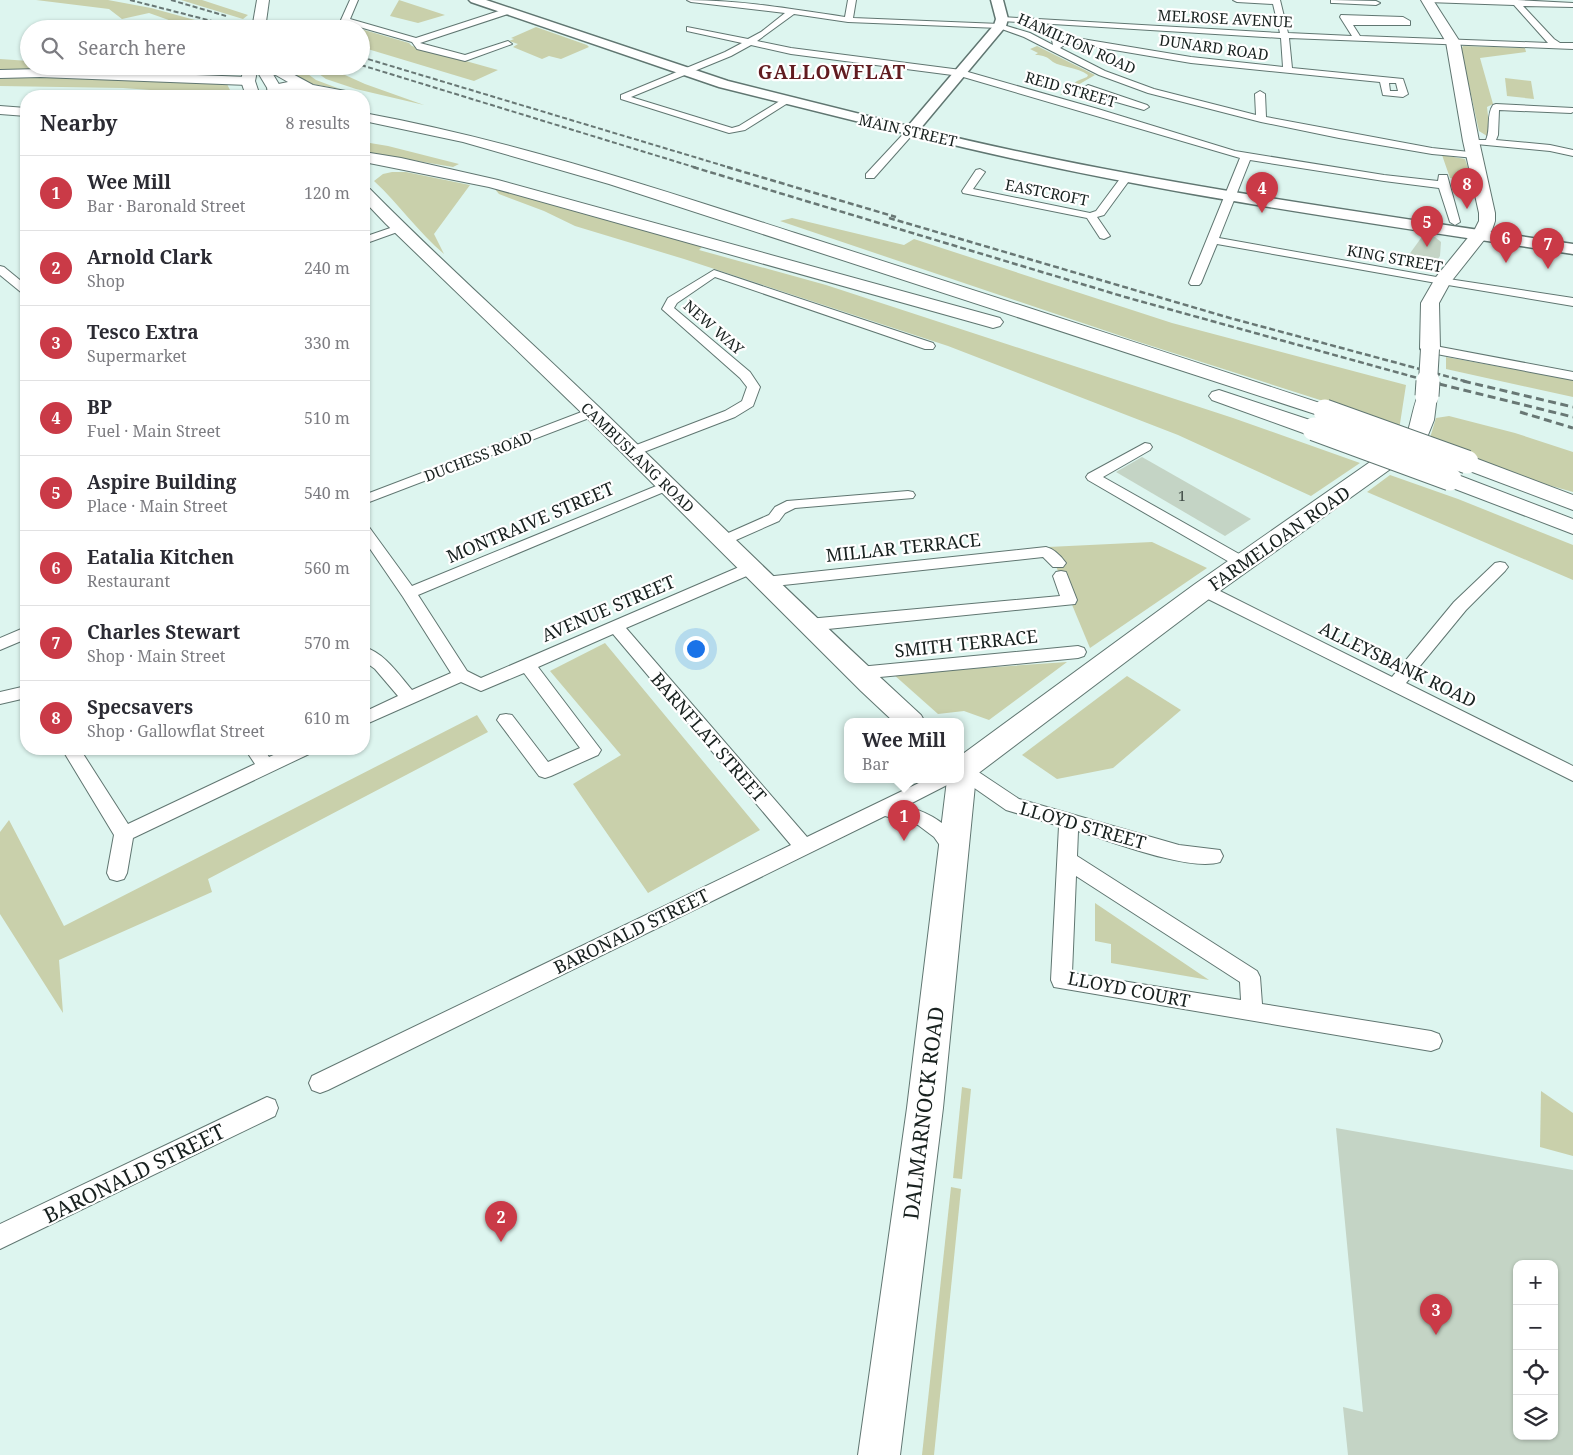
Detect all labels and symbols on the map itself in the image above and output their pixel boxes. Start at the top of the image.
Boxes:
street label: MELROSE AVENUE [1157,4,1293,32]
street label: HAMILTON ROAD [1015,8,1139,78]
street label: DUNARD ROAD [1158,29,1270,65]
district label: GALLOWFLAT [758,59,906,85]
street label: REID STREET [1023,66,1119,112]
street label: MAIN STREET [857,109,959,151]
pin: 8 [1451,168,1483,209]
pin: 4 [1246,172,1278,213]
street label: EASTCROFT [1004,174,1090,210]
pin: 5 [1411,206,1443,247]
pin: 6 [1490,222,1522,263]
pin: 7 [1532,228,1564,269]
street label: KING STREET [1346,240,1444,276]
street label: NEW WAY [680,295,749,359]
street label: CAMBUSLANG ROAD [577,398,699,516]
street label: DUCHESS ROAD [421,426,535,486]
street label: MONTRAIVE STREET [443,476,617,568]
street label: FARMELOAN ROAD [1204,480,1354,596]
house number: 1 [1178,485,1186,505]
street label: MILLAR TERRACE [824,527,982,567]
street label: AVENUE STREET [538,569,678,647]
street label: ALLEYSBANK ROAD [1315,616,1481,712]
street label: SMITH TERRACE [893,624,1039,662]
your location [683,636,709,662]
street label: BARNFLAT STREET [646,667,772,807]
street label: LLOYD STREET [1017,796,1149,854]
pin: 1 [888,800,920,841]
street label: BARONALD STREET [549,883,713,979]
street label: LLOYD COURT [1066,965,1192,1013]
street label: DALMARNOCK ROAD [896,1005,950,1221]
street label: BARONALD STREET [39,1117,229,1229]
pin: 2 [485,1201,517,1242]
pin: 3 [1420,1294,1452,1335]

